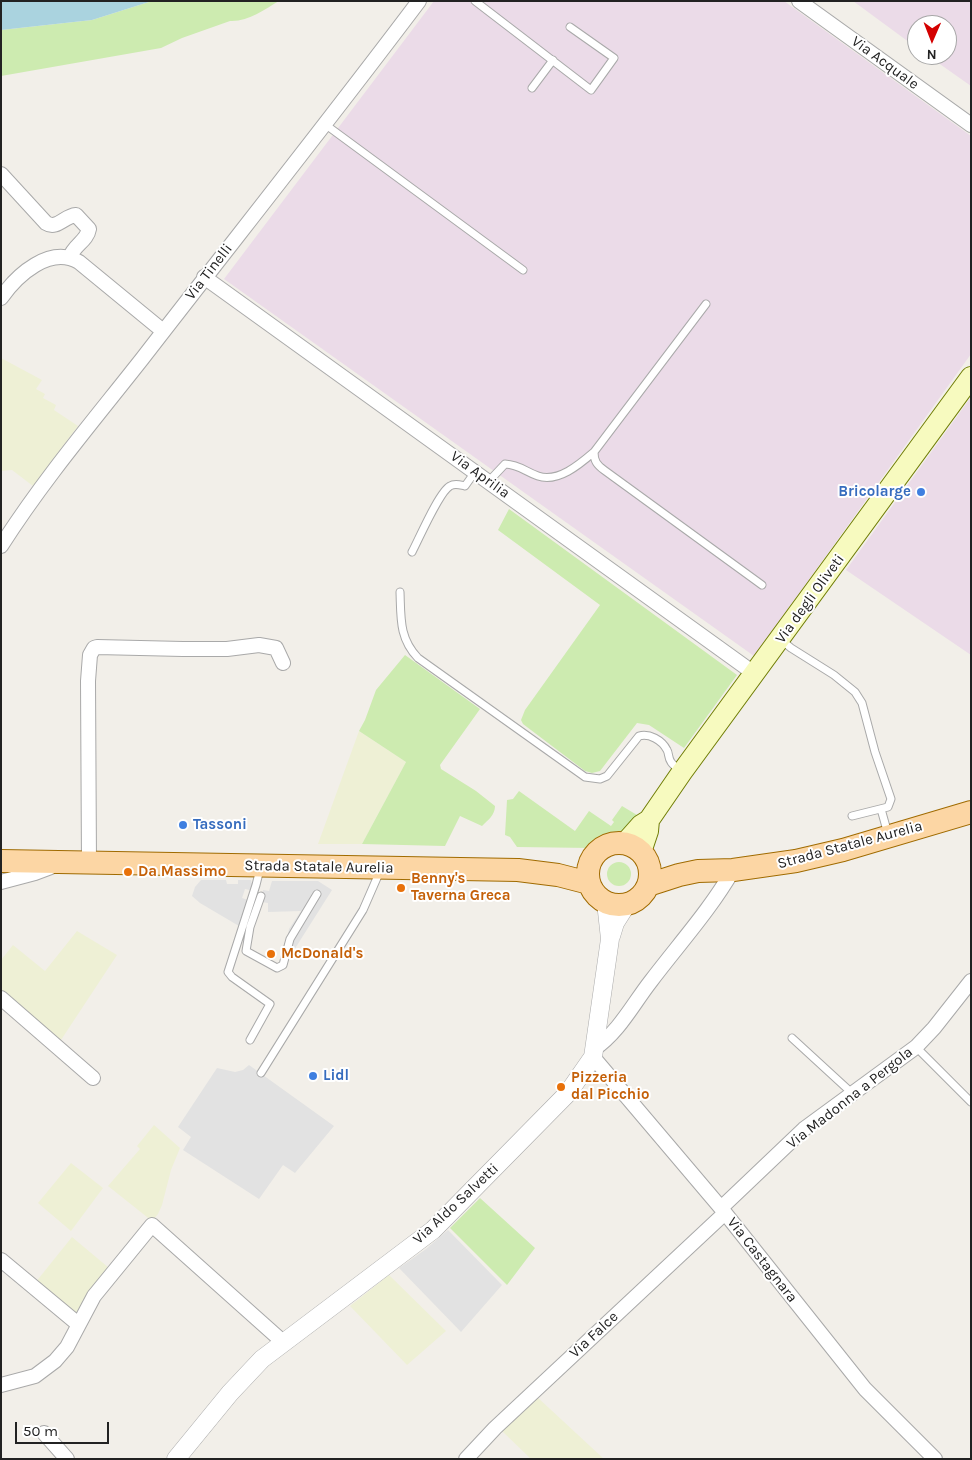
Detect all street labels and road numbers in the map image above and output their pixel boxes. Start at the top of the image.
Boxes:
street label: Via Acquale [848,32,922,94]
street label: Via Tinelli [181,240,237,304]
street label: Via Aprilia [447,447,513,503]
street label: Via degli Oliveti [772,551,848,647]
street label: Strada Statale Aurelia [776,817,924,873]
street label: Strada Statale Aurelia [244,857,394,877]
street label: Via Madonna a Pergola [783,1043,917,1153]
street label: Via Aldo Salvetti [409,1160,503,1248]
street label: Via Castagnara [723,1214,801,1306]
street label: Via Falce [566,1308,622,1362]

